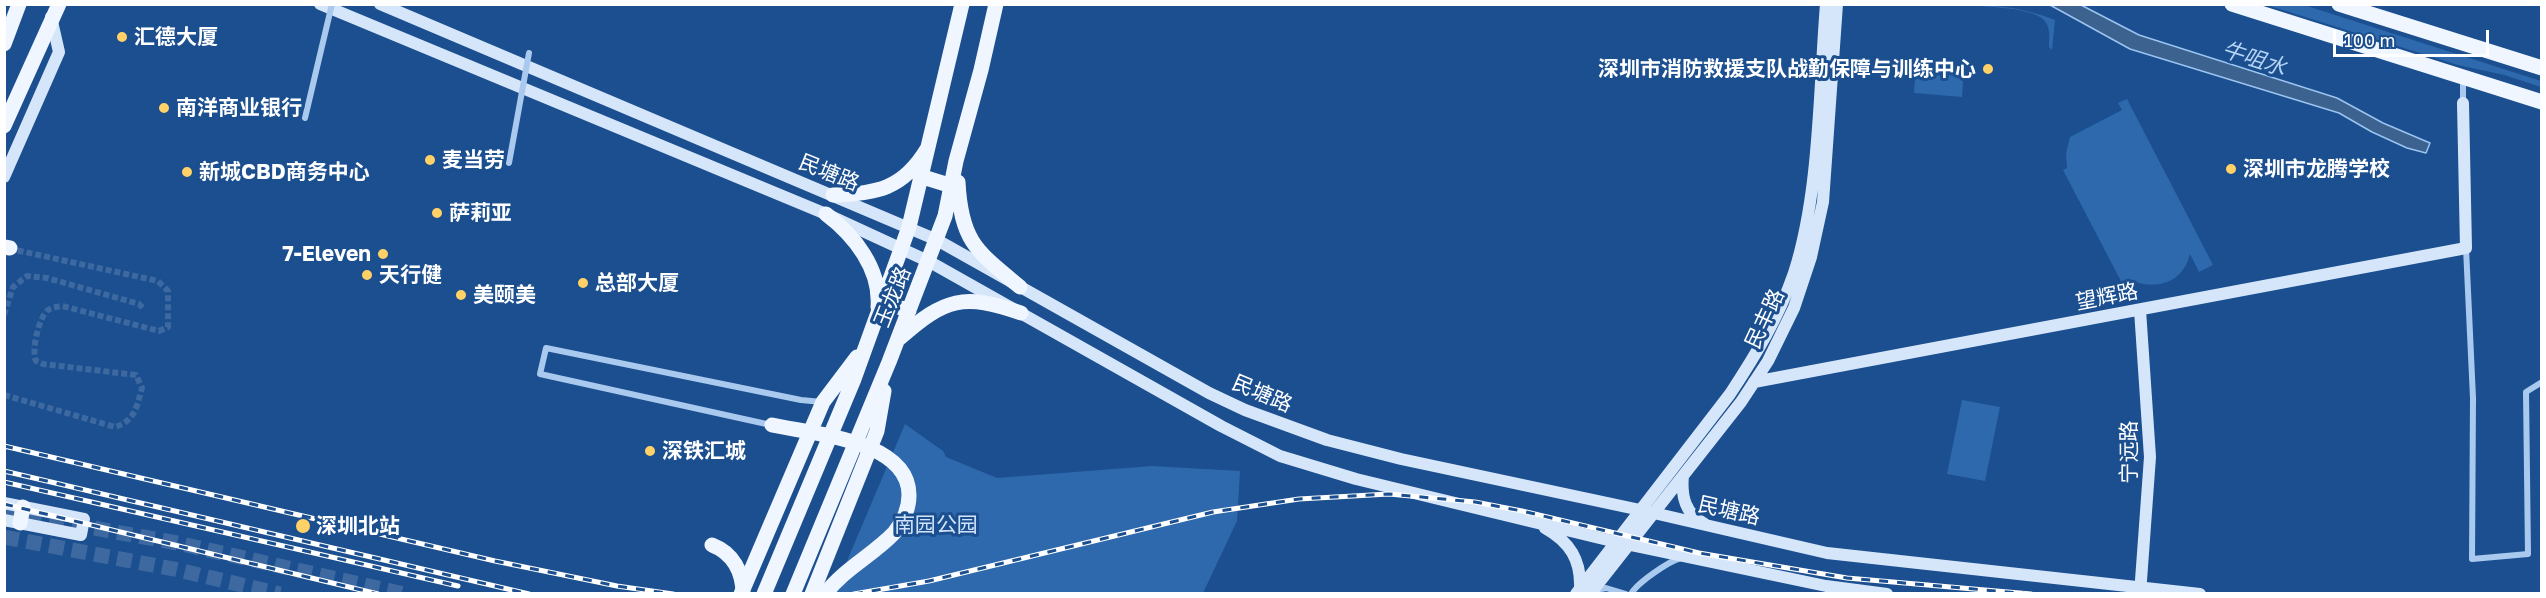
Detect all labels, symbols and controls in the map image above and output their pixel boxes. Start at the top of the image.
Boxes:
scale bar [2336,18,2492,56]
place label: 汇德大厦 [134,24,218,50]
text: 100 m [2344,29,2395,51]
marker: 汇德大厦 [115,30,129,44]
water label: 牛咀水 [2219,36,2289,82]
place label: 深圳市消防救援支队战勤保障与训练中心 [1598,56,1976,82]
marker: 深圳市消防救援支队战勤保障与训练中心 [1981,62,1995,76]
place label: 南洋商业银行 [176,95,302,121]
marker: 南洋商业银行 [157,101,171,115]
place label: 麦当劳 [442,147,505,173]
street label: 民塘路 [795,150,863,196]
marker: 麦当劳 [423,153,437,167]
place label: 深圳市龙腾学校 [2243,156,2390,182]
place label: 新城CBD商务中心 [199,159,370,185]
marker: 深圳市龙腾学校 [2224,162,2238,176]
marker: 新城CBD商务中心 [180,165,194,179]
place label: 萨莉亚 [449,200,512,226]
marker: 萨莉亚 [430,206,444,220]
place label: 7-Eleven [282,241,371,267]
marker: 7-Eleven [376,247,390,261]
place label: 天行健 [379,262,442,288]
street label: 玉龙路 [870,263,916,331]
marker: 天行健 [360,268,374,282]
place label: 总部大厦 [595,270,679,296]
marker: 总部大厦 [576,276,590,290]
street label: 望辉路 [2074,279,2140,315]
place label: 美颐美 [473,282,536,308]
street label: 民丰路 [1740,285,1790,353]
marker: 美颐美 [454,288,468,302]
street label: 民塘路 [1228,370,1296,418]
street label: 宁远路 [2116,421,2142,483]
place label: 深铁汇城 [662,438,746,464]
marker: 深铁汇城 [643,444,657,458]
street label: 民塘路 [1695,492,1763,530]
park label: 南园公园 [894,512,978,538]
place label: 深圳北站 [316,513,400,539]
marker: 深圳北站 [294,517,312,535]

